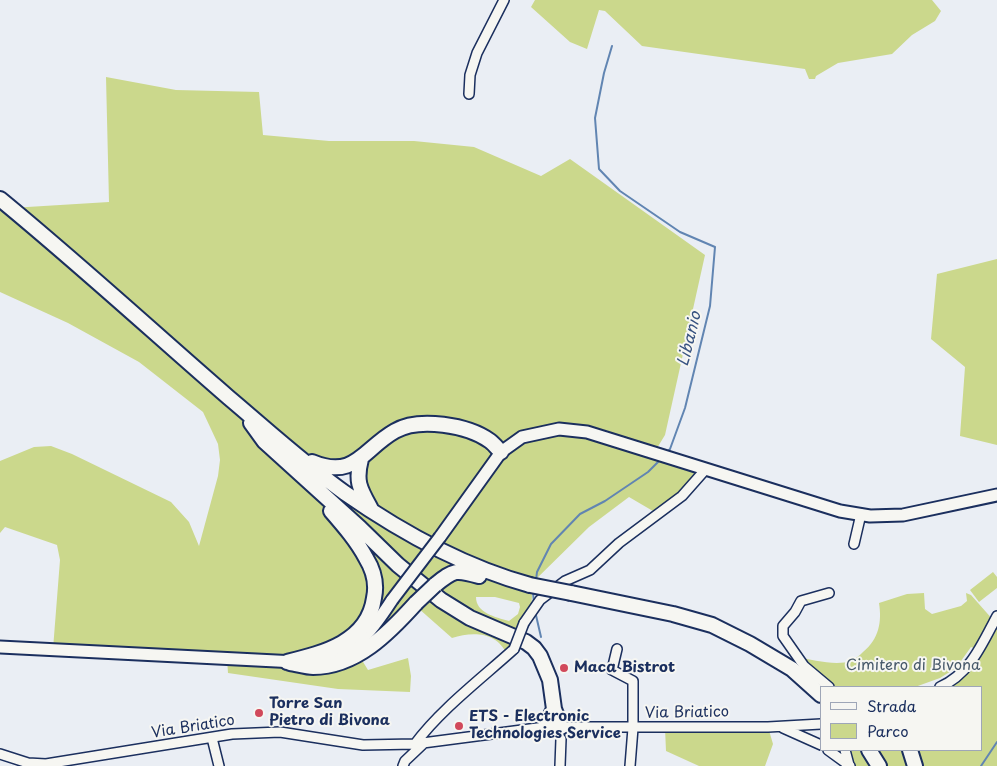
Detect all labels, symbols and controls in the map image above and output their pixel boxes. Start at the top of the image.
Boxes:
water label: Libanio [674,310,706,368]
park label: Cimitero di Bivona [846,657,980,675]
place label: Maca Bistrot [574,659,675,677]
marker: Maca Bistrot [558,662,570,674]
legend [820,686,982,751]
text: Strada [867,694,916,717]
place label: Torre San Pietro di Bivona [269,695,390,730]
street label: Via Briatico [645,703,729,723]
marker: Torre San Pietro di Bivona [253,707,265,719]
place label: ETS - Electronic Technologies Service [469,708,621,743]
street label: Via Briatico [150,712,236,742]
text: Parco [867,719,909,742]
marker: ETS - Electronic Technologies Service [453,720,465,732]

